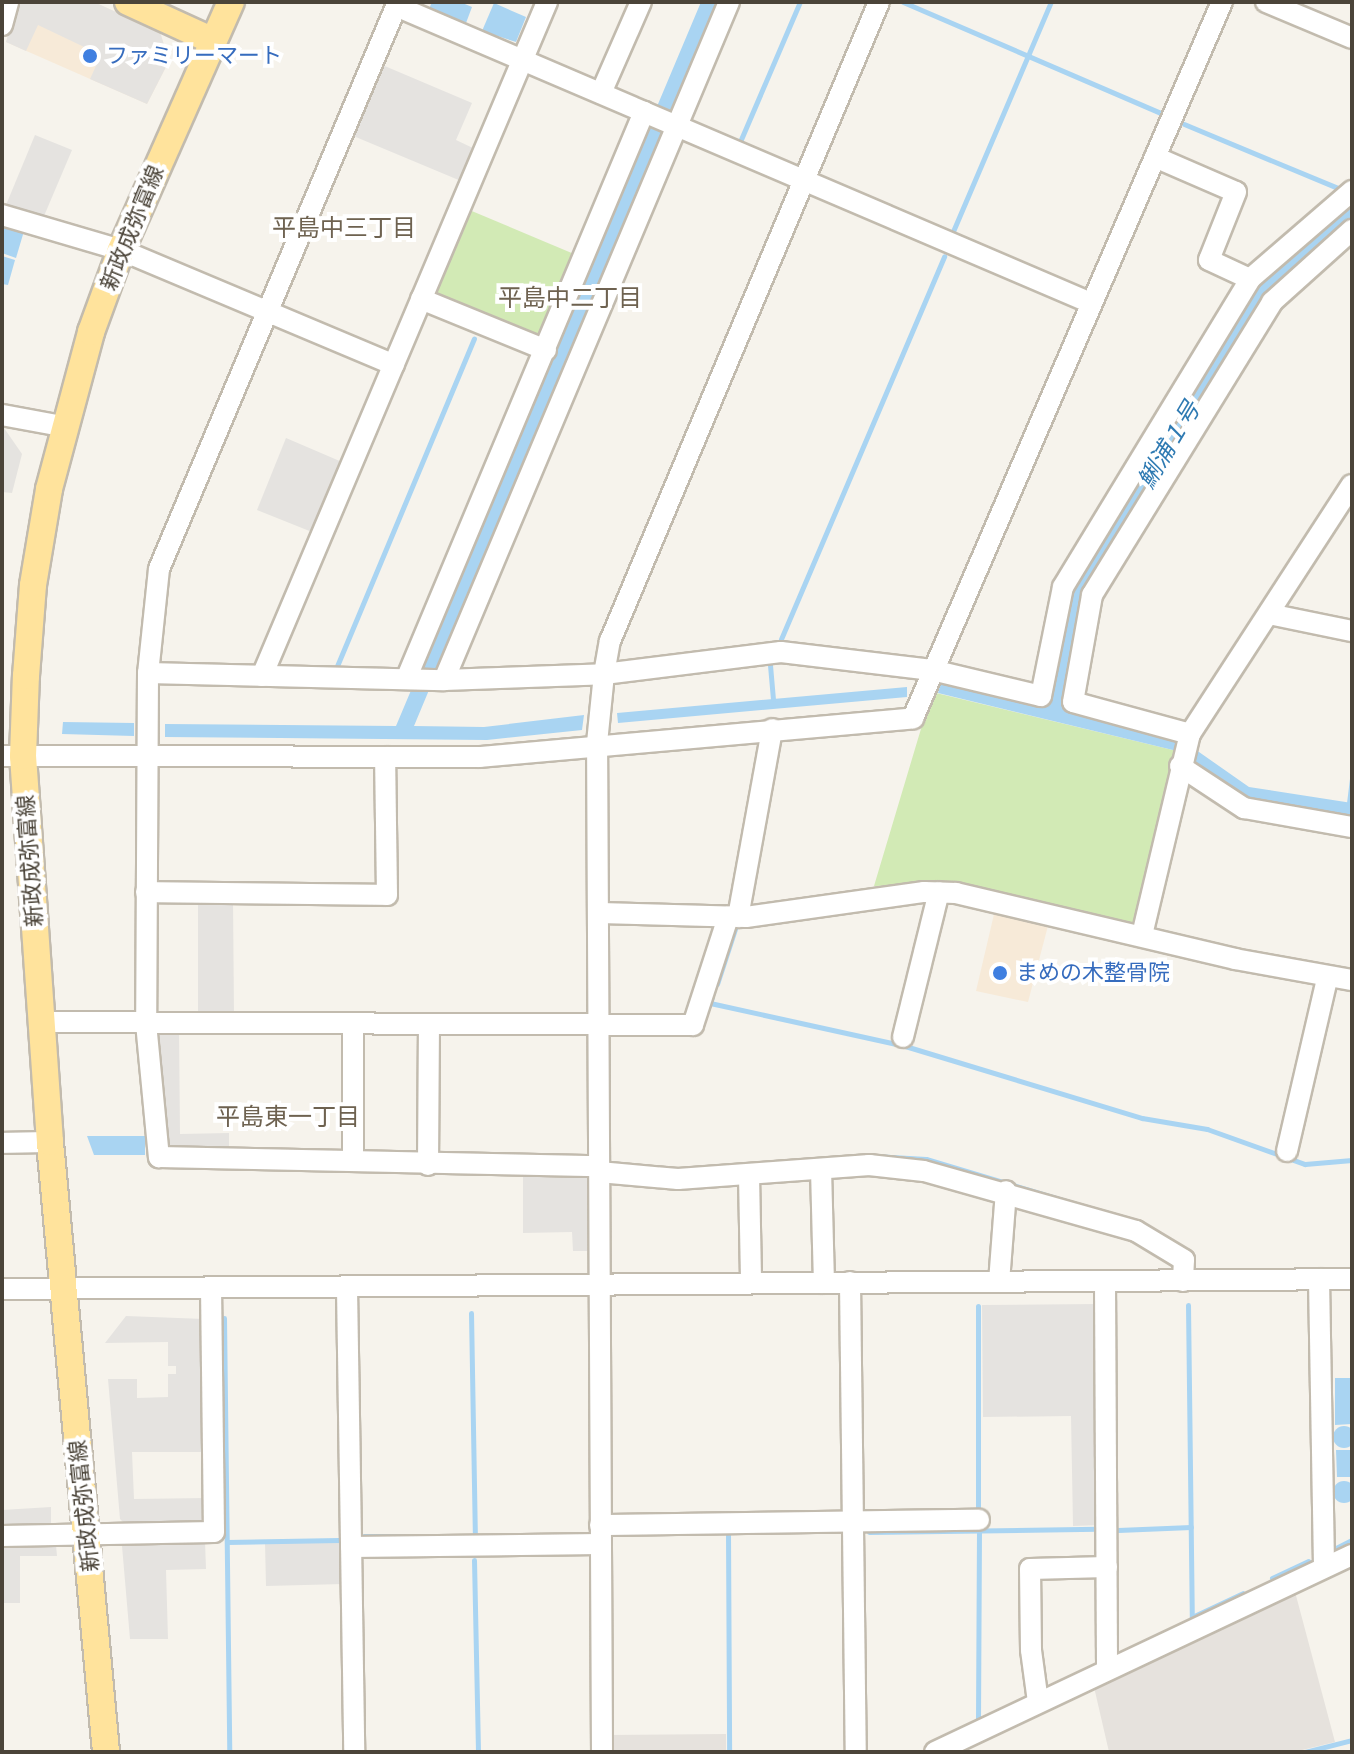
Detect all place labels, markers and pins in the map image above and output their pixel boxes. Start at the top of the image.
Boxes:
place label: ファミリーマート [106,43,282,69]
marker: ファミリーマート [81,47,99,65]
place label: まめの木整骨院 [1016,960,1170,986]
marker: まめの木整骨院 [991,964,1009,982]

